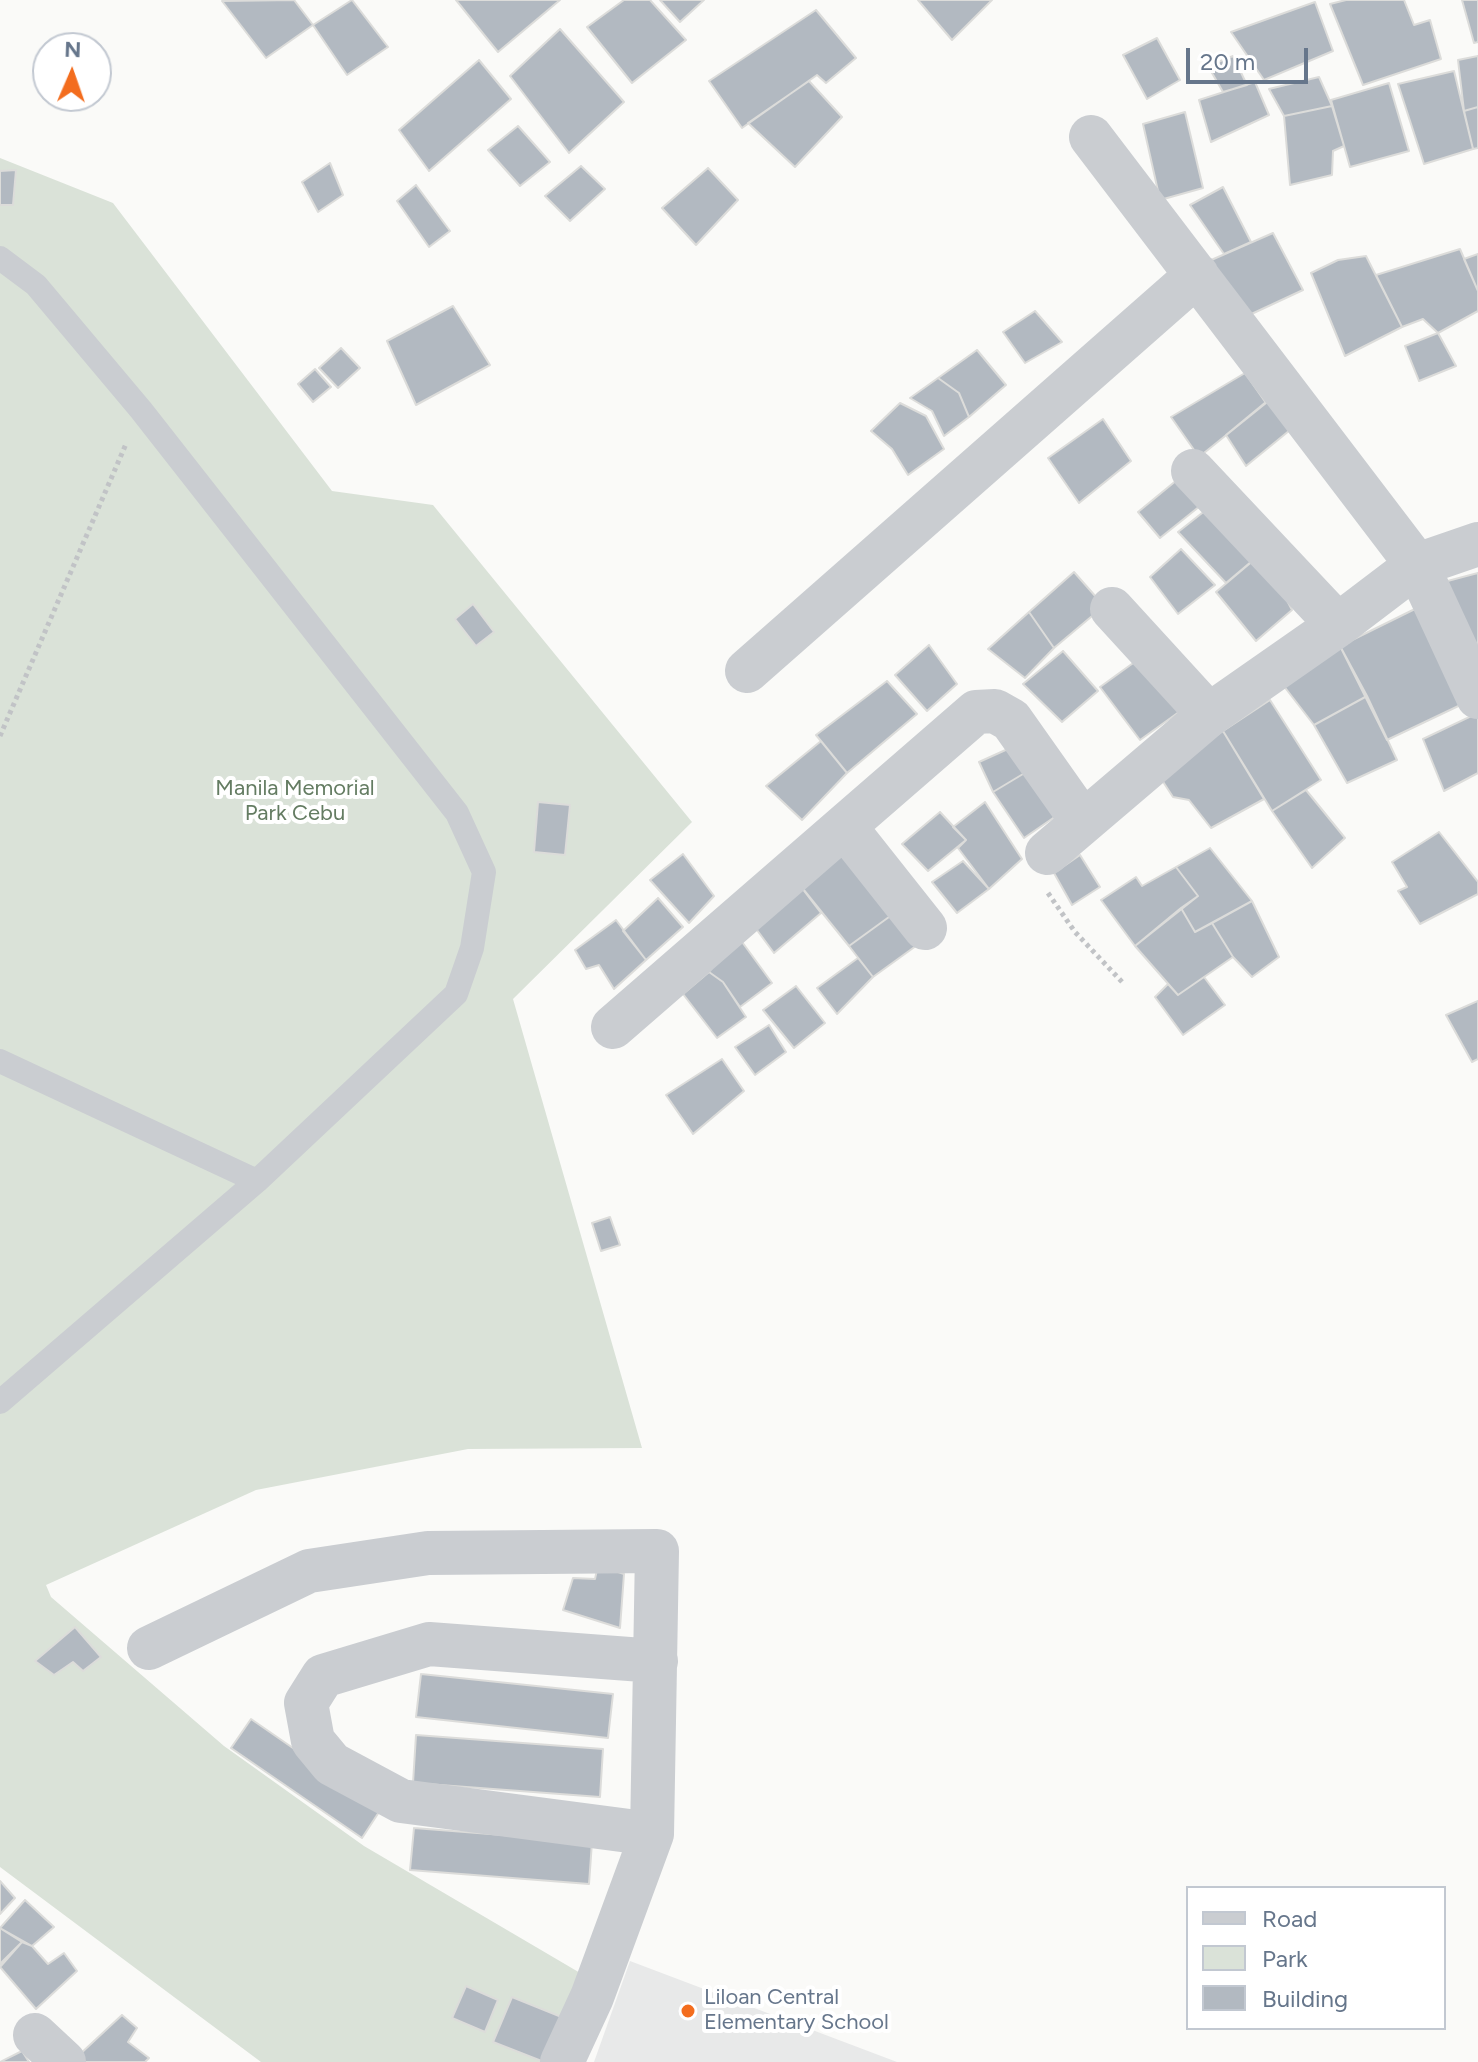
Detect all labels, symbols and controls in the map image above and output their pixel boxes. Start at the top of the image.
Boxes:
north arrow [32,32,112,112]
scale bar [1190,32,1312,82]
text: N [64,36,82,63]
text: 20 m [1200,47,1255,76]
park label: Manila Memorial Park Cebu [215,776,375,828]
legend [1186,1886,1446,2030]
text: Road [1262,1904,1317,1933]
text: Park [1262,1944,1308,1973]
text: Building [1262,1984,1348,2013]
place label: Liloan Central Elementary School [704,1985,889,2036]
marker: Liloan Central Elementary School [679,2002,697,2020]

